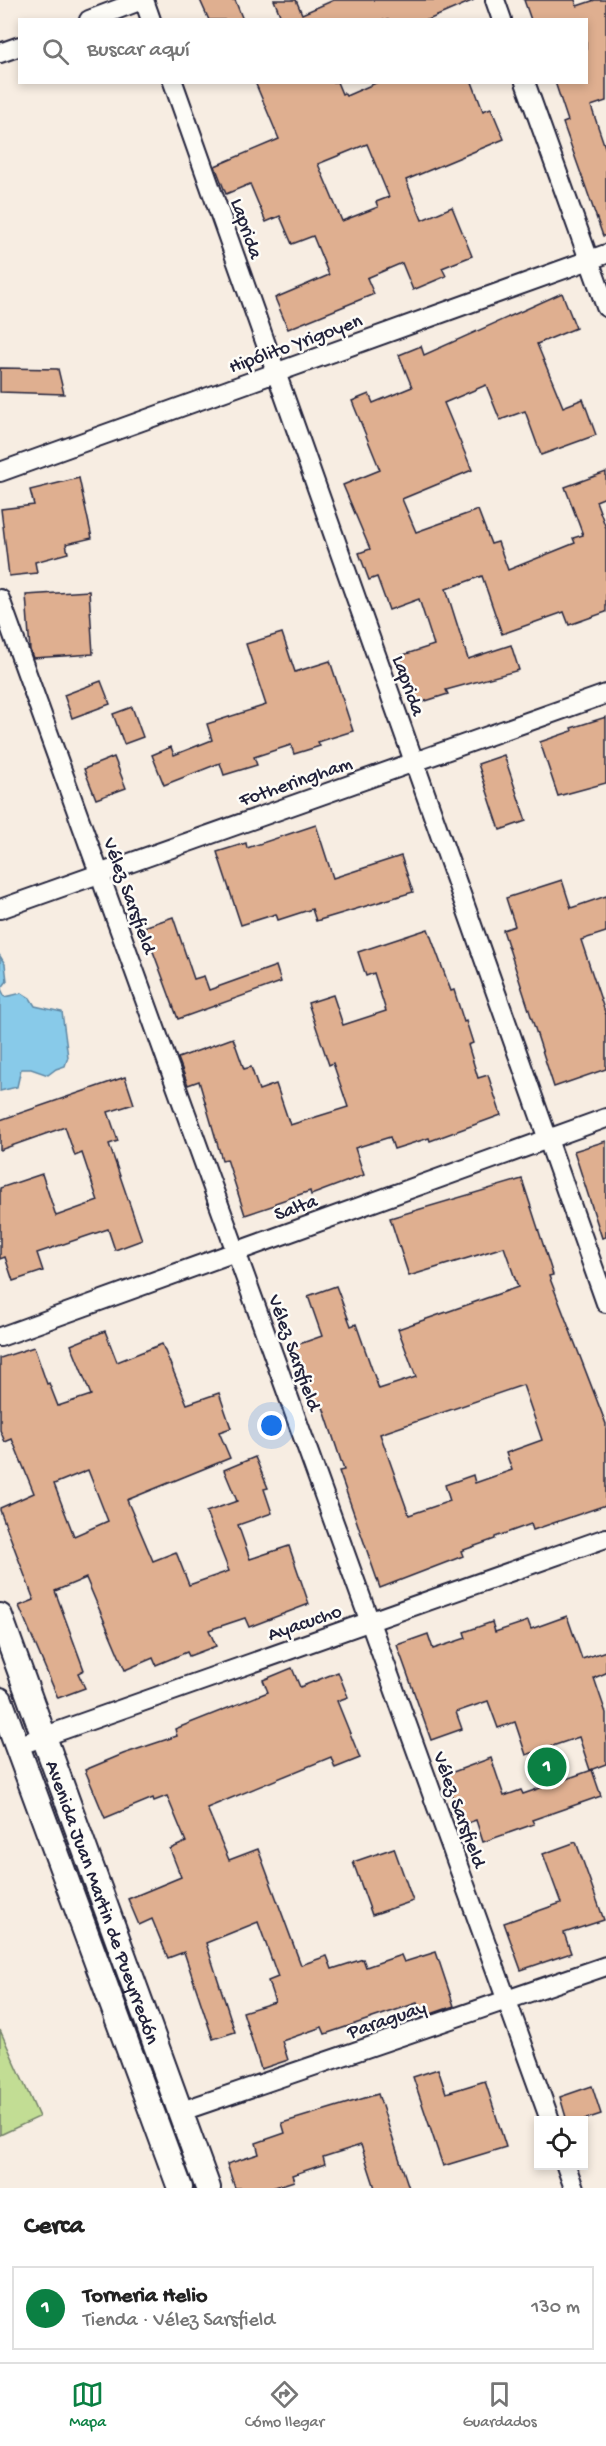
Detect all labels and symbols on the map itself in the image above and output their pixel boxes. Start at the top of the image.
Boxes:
street label: Laprida [224,196,266,263]
street label: Hipólito Yrigoyen [226,310,366,380]
street label: Laprida [385,653,429,720]
street label: Fotheringham [236,753,356,814]
street label: Vélez Sarsfield [96,834,160,959]
street label: Salta [272,1191,322,1228]
street label: Vélez Sarsfield [261,1291,325,1416]
your location [257,1411,286,1440]
street label: Ayacucho [265,1601,345,1648]
pin: 1 [528,1744,566,1790]
street label: Vélez Sarsfield [426,1748,490,1873]
street label: Avenida Juan Martin de Pueyrredón [38,1758,163,2048]
street label: Paraguay [344,1997,430,2046]

